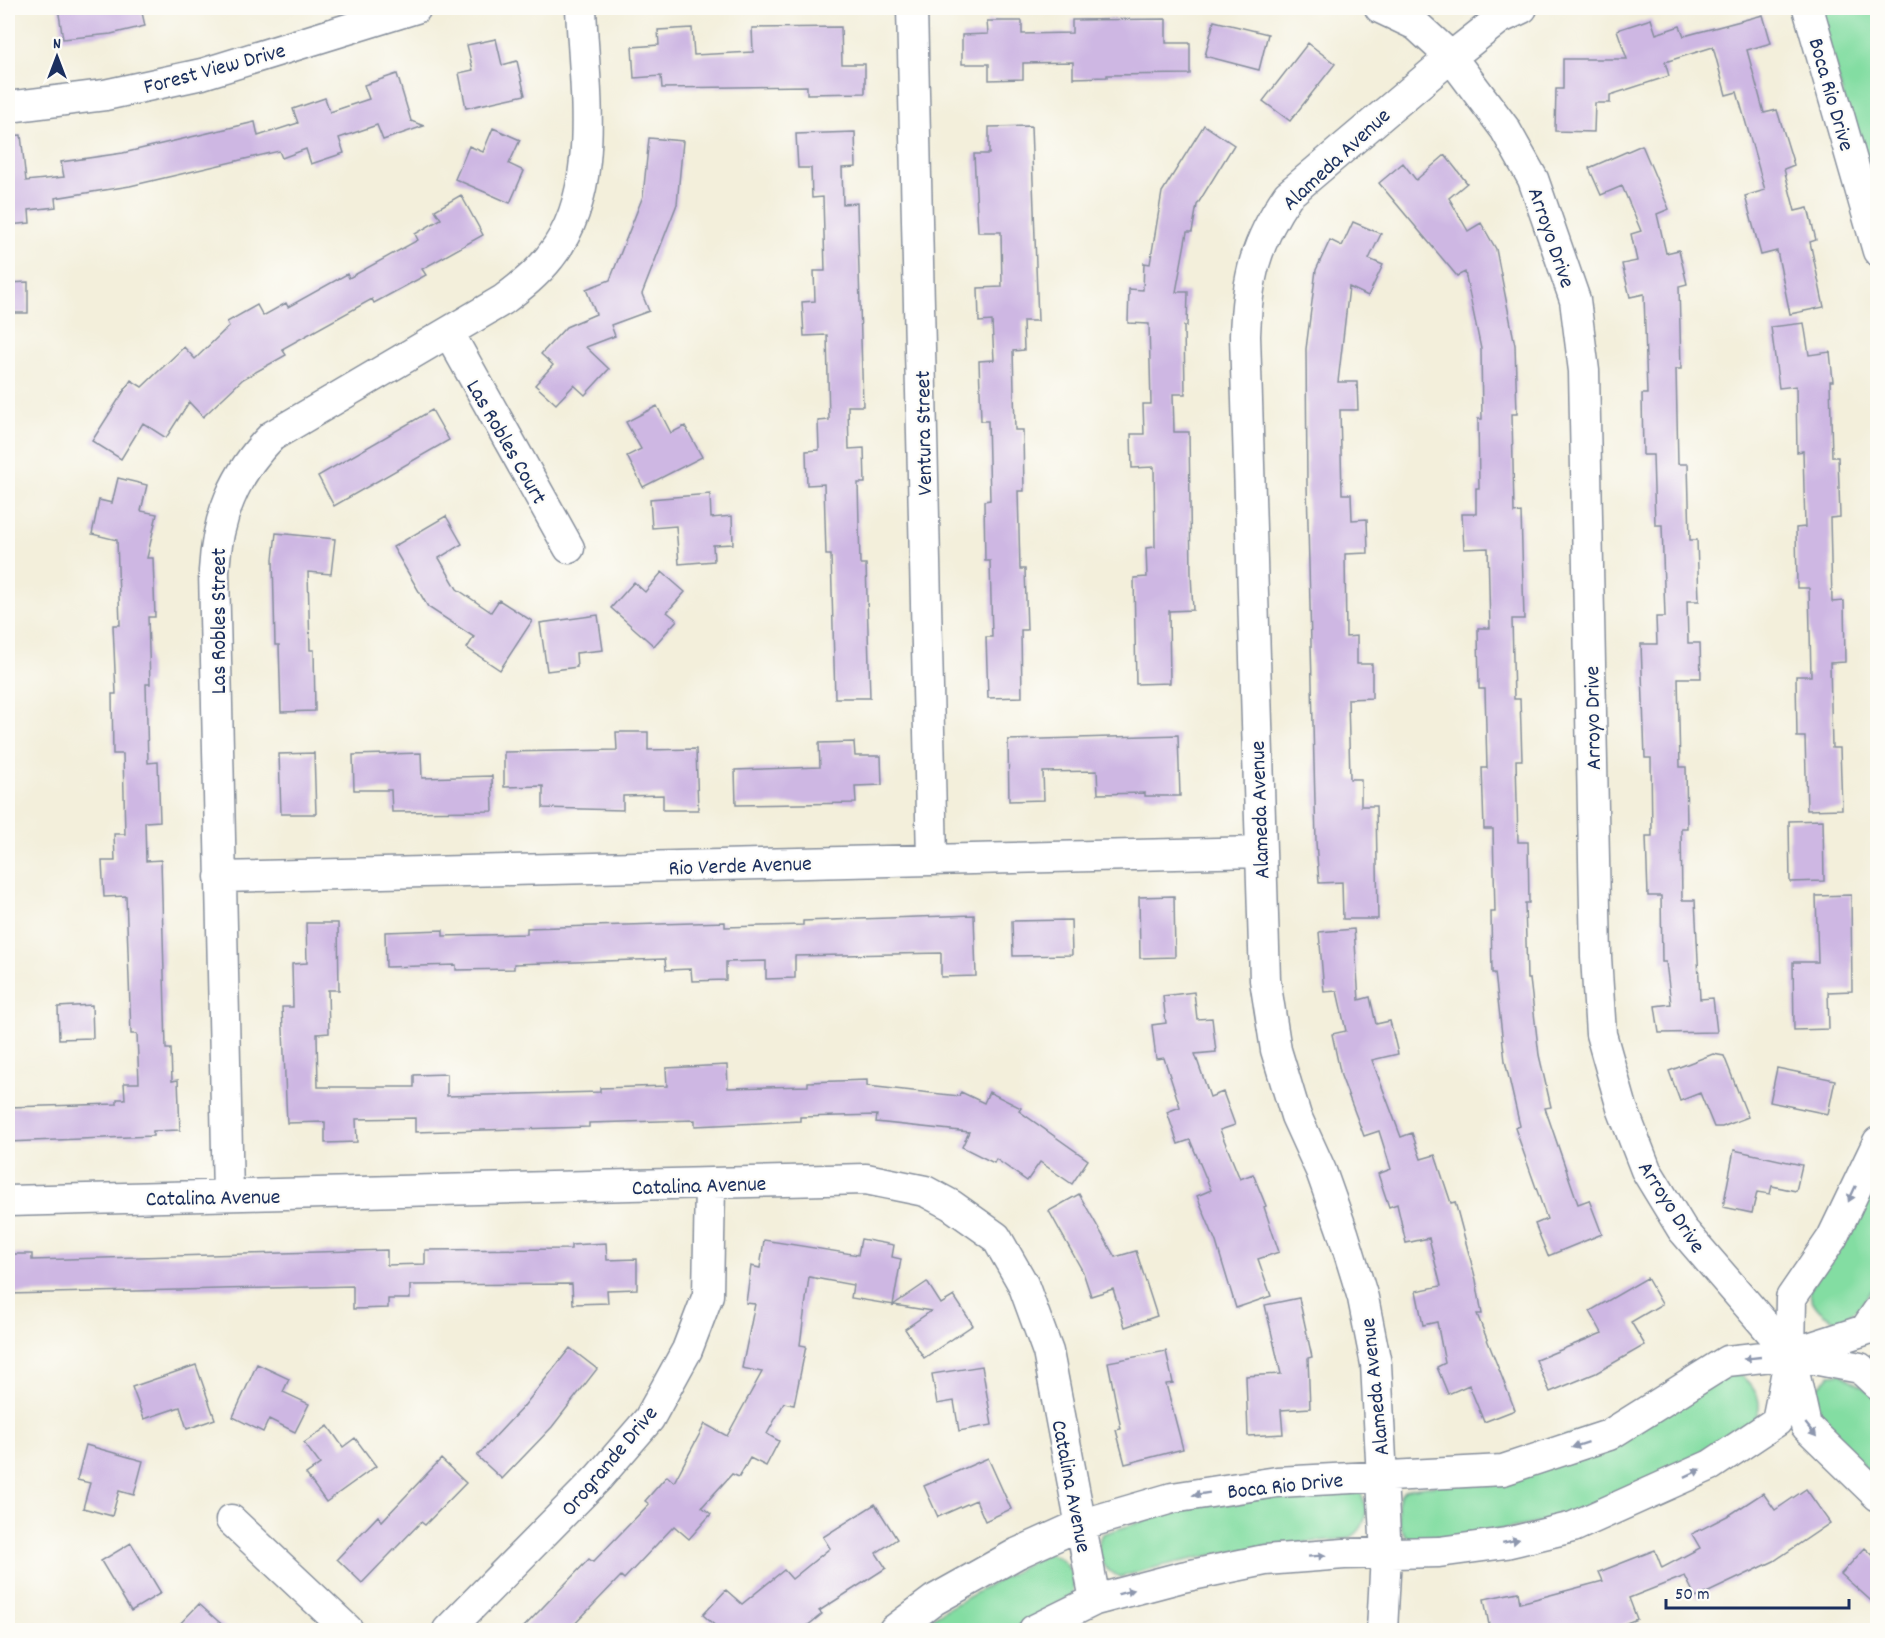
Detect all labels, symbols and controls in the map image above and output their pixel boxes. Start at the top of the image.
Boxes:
north arrow [27,27,87,87]
text: N [53,33,61,56]
street label: Boca Rio Drive [1799,35,1861,155]
street label: Forest View Drive [140,37,289,104]
street label: Alameda Avenue [1276,102,1399,219]
street label: Arroyo Drive [1518,184,1581,292]
street label: Ventura Street [909,370,942,496]
street label: Las Robles Court [457,375,553,511]
street label: Las Robles Street [205,548,236,694]
street label: Arroyo Drive [1578,666,1611,770]
street label: Alameda Avenue [1244,740,1279,879]
street label: Rio Verde Avenue [668,850,812,885]
street label: Arroyo Drive [1629,1156,1711,1260]
street label: Catalina Avenue [631,1170,767,1205]
street label: Catalina Avenue [145,1183,281,1216]
one-way arrow [1848,1186,1857,1203]
street label: Alameda Avenue [1354,1316,1399,1457]
one-way arrow [1742,1353,1761,1363]
street label: Orogrande Drive [555,1400,666,1524]
street label: Catalina Avenue [1042,1418,1098,1556]
one-way arrow [1805,1422,1818,1438]
one-way arrow [1571,1441,1589,1450]
street label: Boca Rio Drive [1226,1466,1345,1509]
one-way arrow [1685,1469,1702,1478]
one-way arrow [1192,1489,1211,1498]
one-way arrow [1502,1536,1521,1545]
one-way arrow [1308,1551,1327,1561]
scale bar [1666,1572,1849,1610]
text: 50 m [1675,1583,1710,1608]
one-way arrow [1117,1586,1135,1596]

